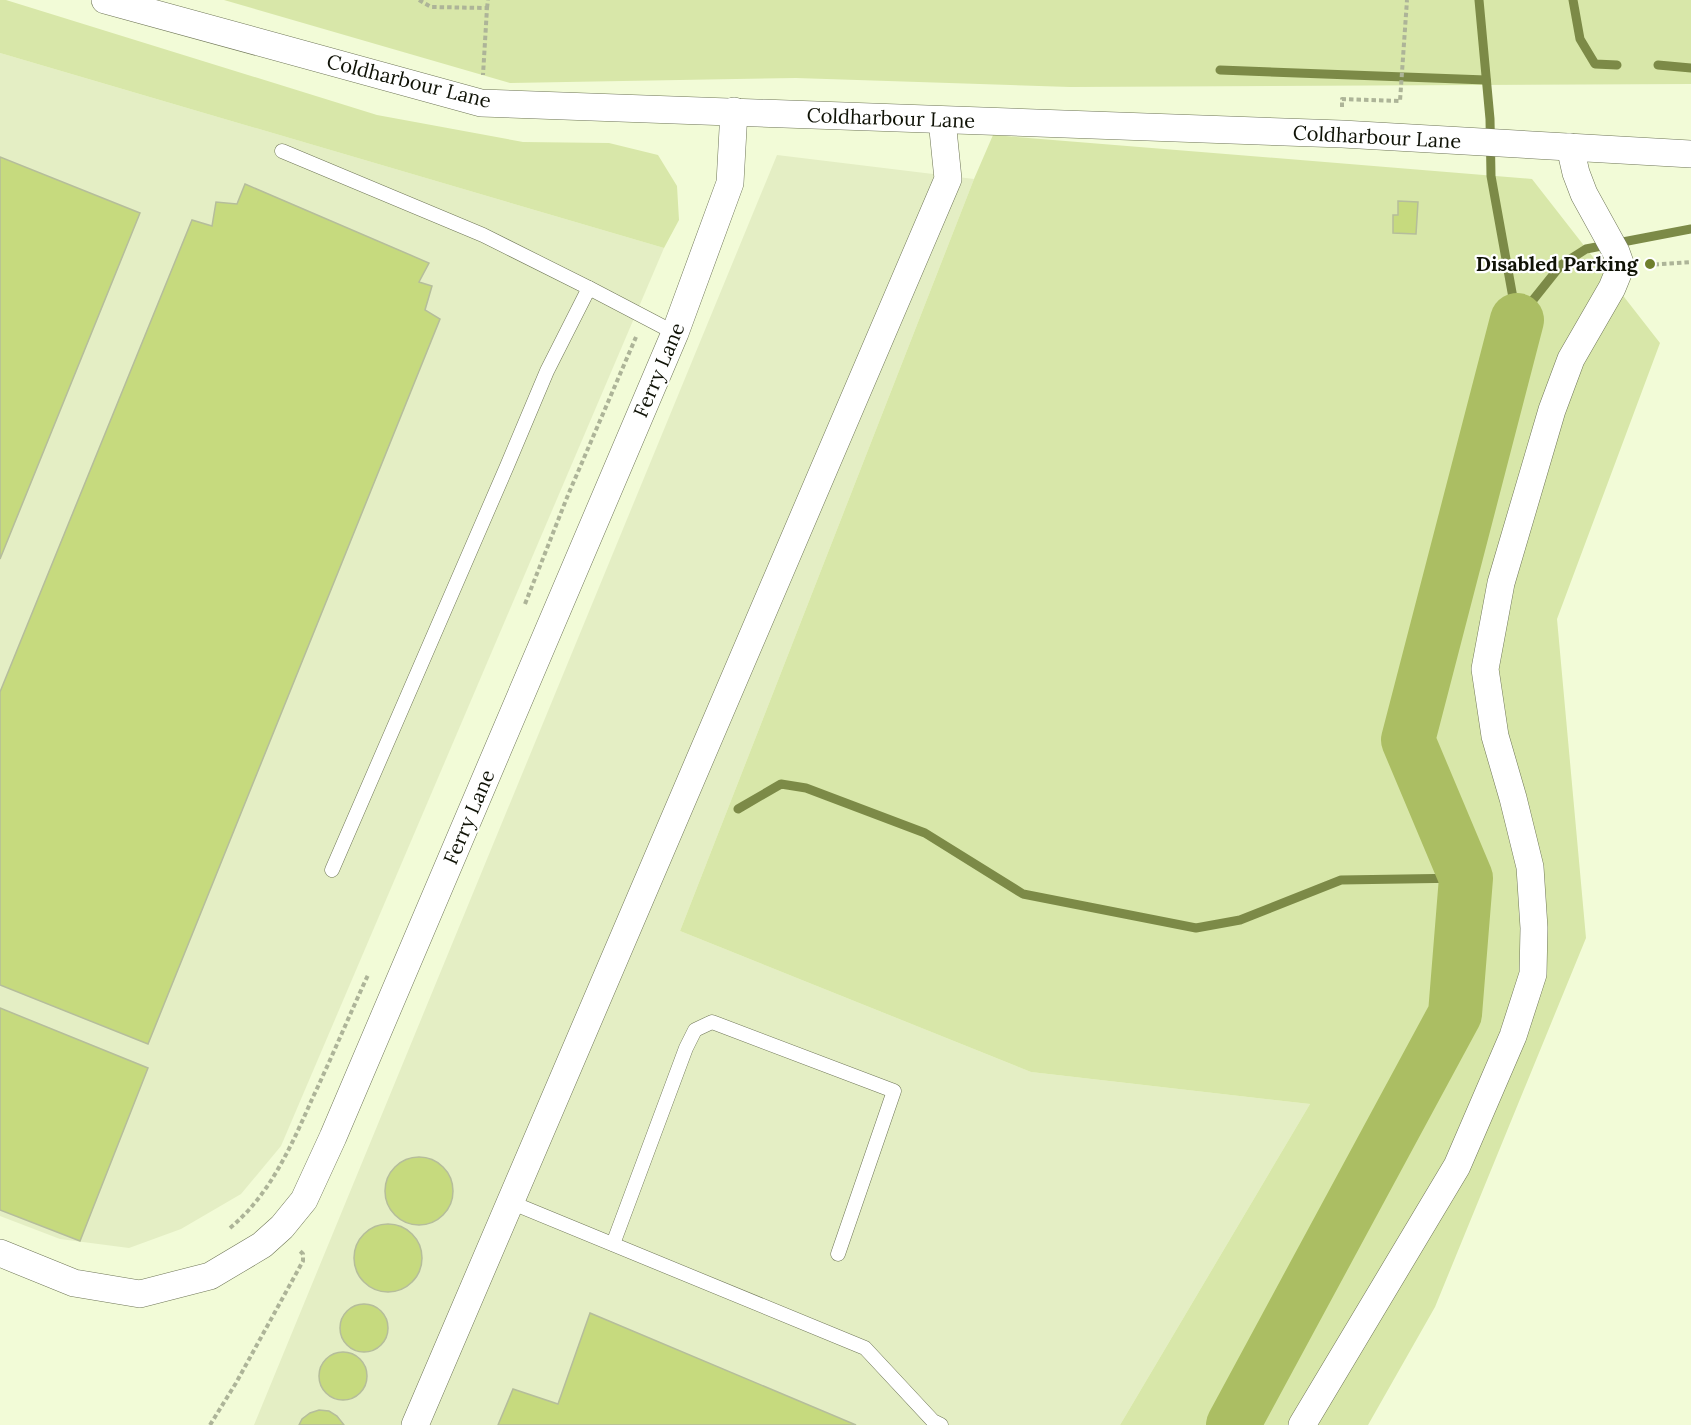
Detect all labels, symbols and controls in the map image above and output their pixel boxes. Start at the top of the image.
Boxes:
street label: Coldharbour Lane [324,48,494,113]
street label: Coldharbour Lane [806,102,976,133]
street label: Coldharbour Lane [1292,120,1462,153]
place label: Disabled Parking [1476,251,1639,276]
marker: Disabled Parking [1643,257,1657,271]
street label: Ferry Lane [627,319,690,421]
street label: Ferry Lane [437,766,500,868]

